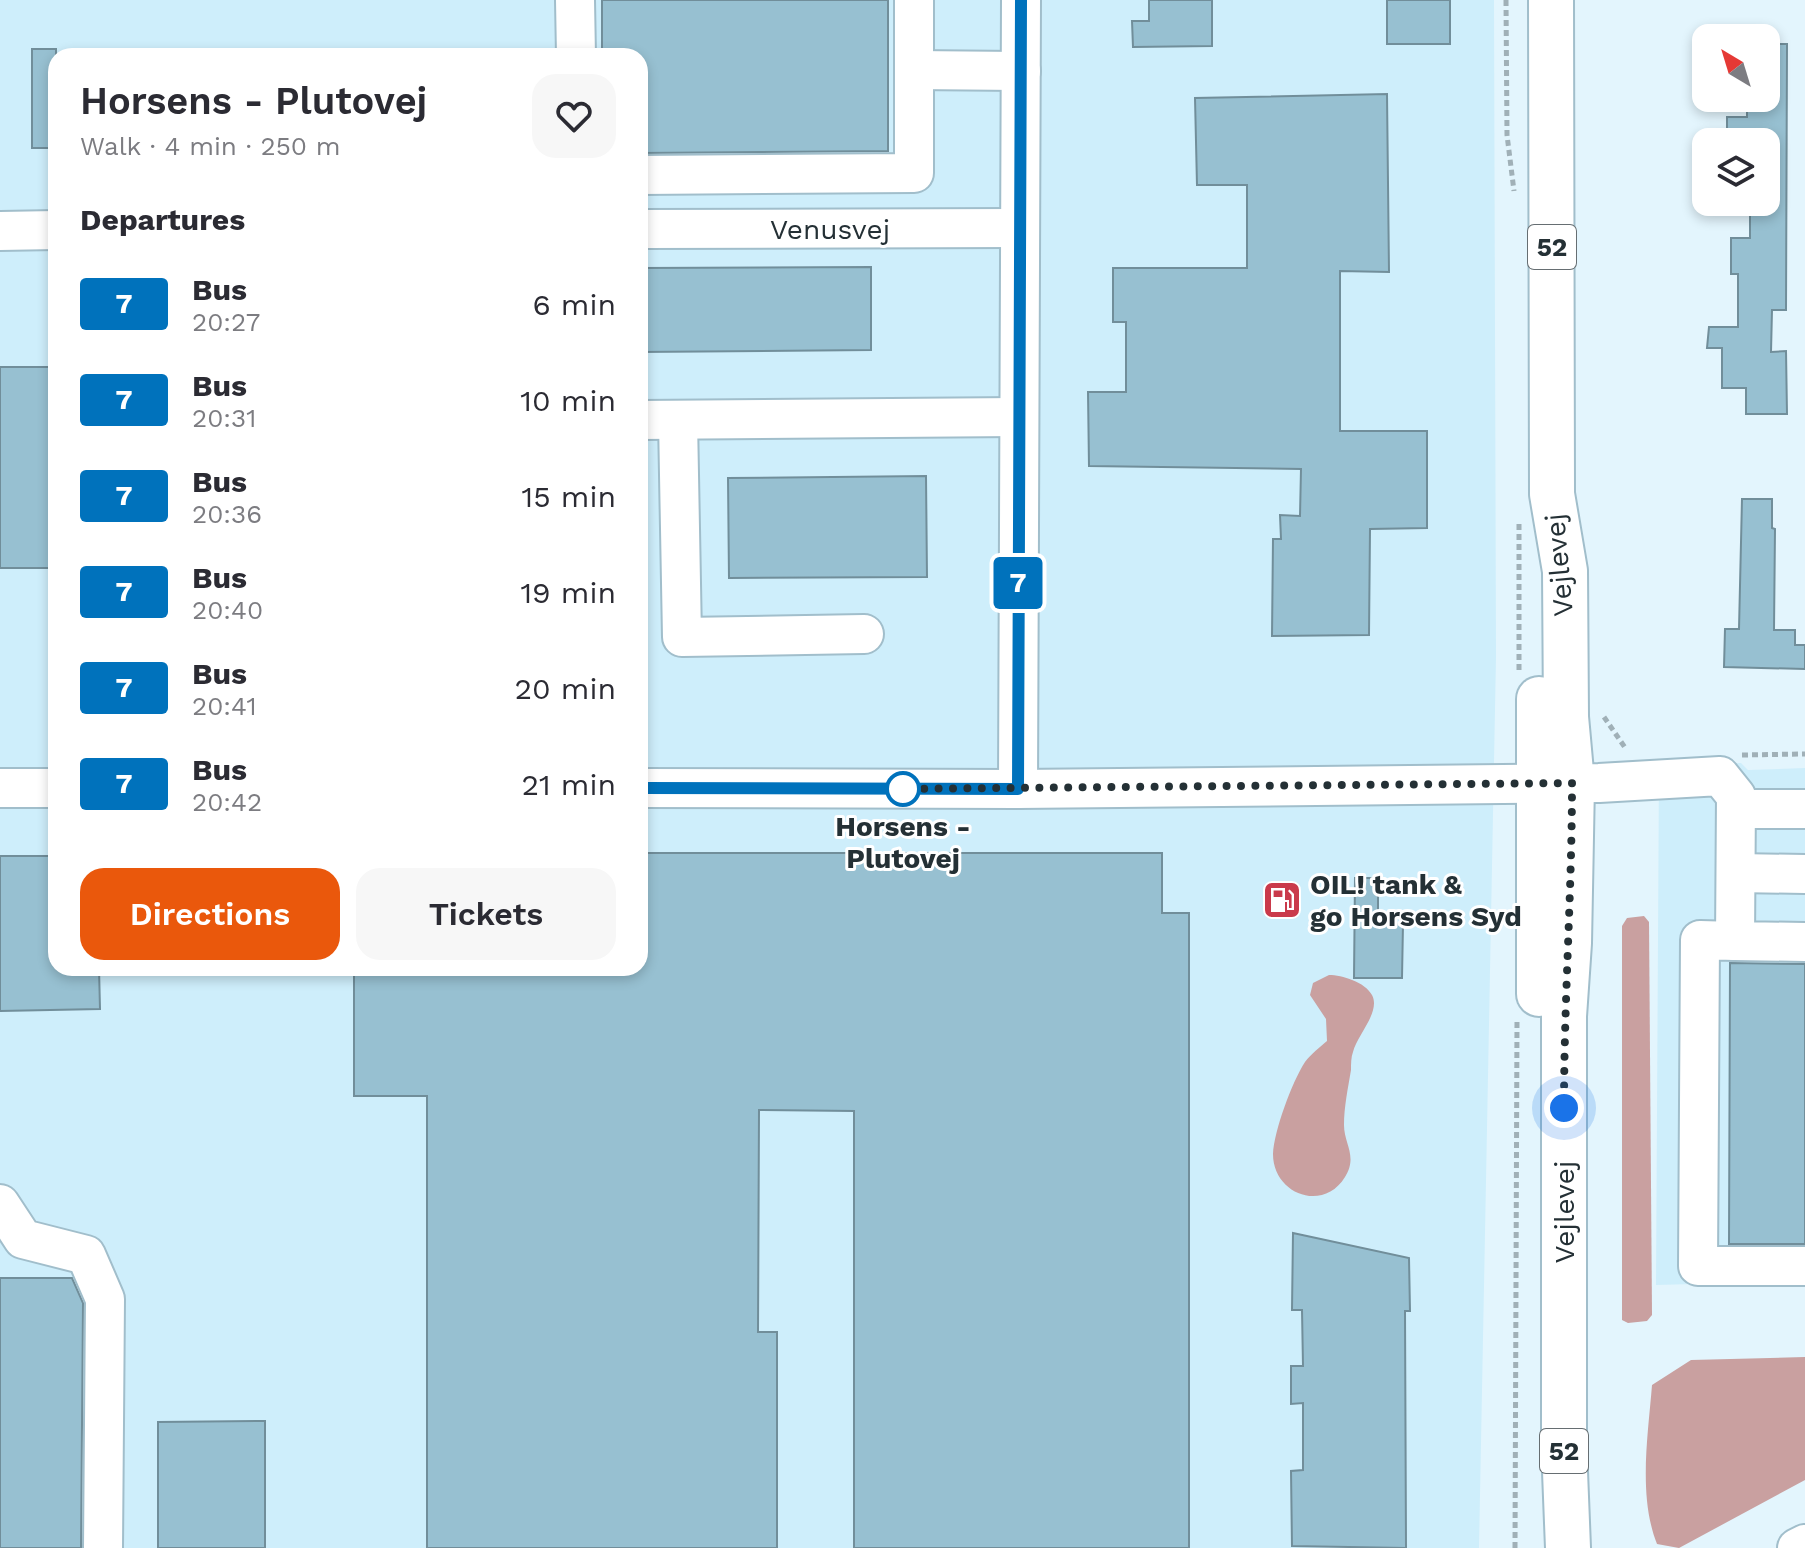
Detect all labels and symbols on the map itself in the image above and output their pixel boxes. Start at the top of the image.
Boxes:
north arrow [1692,24,1780,112]
street label: Venusvej [770,213,890,246]
road number: 52 [1528,225,1576,269]
street label: Vejlevej [1538,512,1580,618]
line badge: 7 [992,557,1044,609]
marker: Horsens - Plutovej [886,772,920,806]
place label: Horsens - Plutovej [835,810,971,875]
place label: OIL! tank & go Horsens Syd [1310,868,1522,933]
fuel station icon: OIL! tank & go Horsens Syd [1261,879,1303,921]
your location [1544,1088,1584,1128]
street label: Vejlevej [1548,1161,1581,1263]
road number: 52 [1540,1429,1588,1473]

